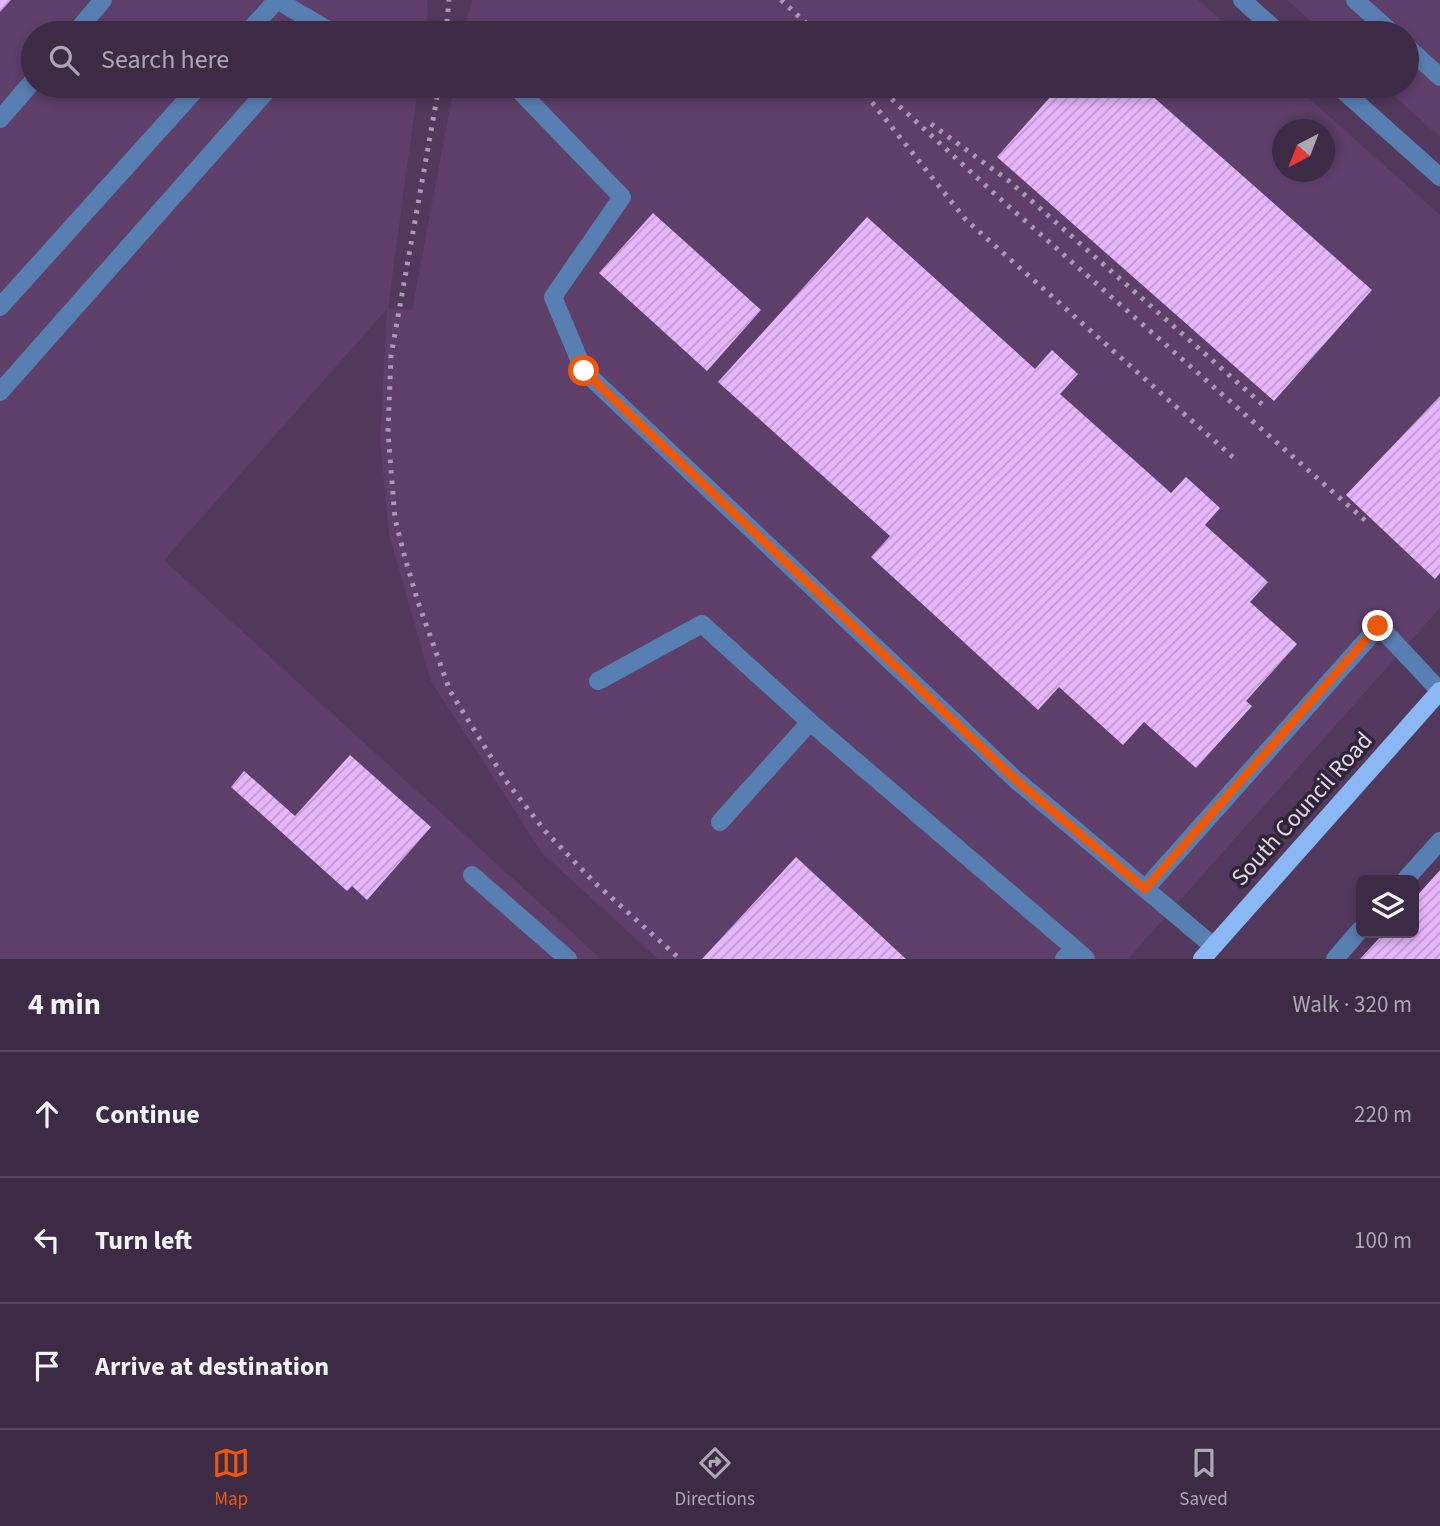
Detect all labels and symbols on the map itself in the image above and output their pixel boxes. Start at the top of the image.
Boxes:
north arrow [1272,119,1335,182]
route start [568,355,599,386]
route end [1362,610,1393,641]
street label: South Council Road [1223,724,1381,894]

